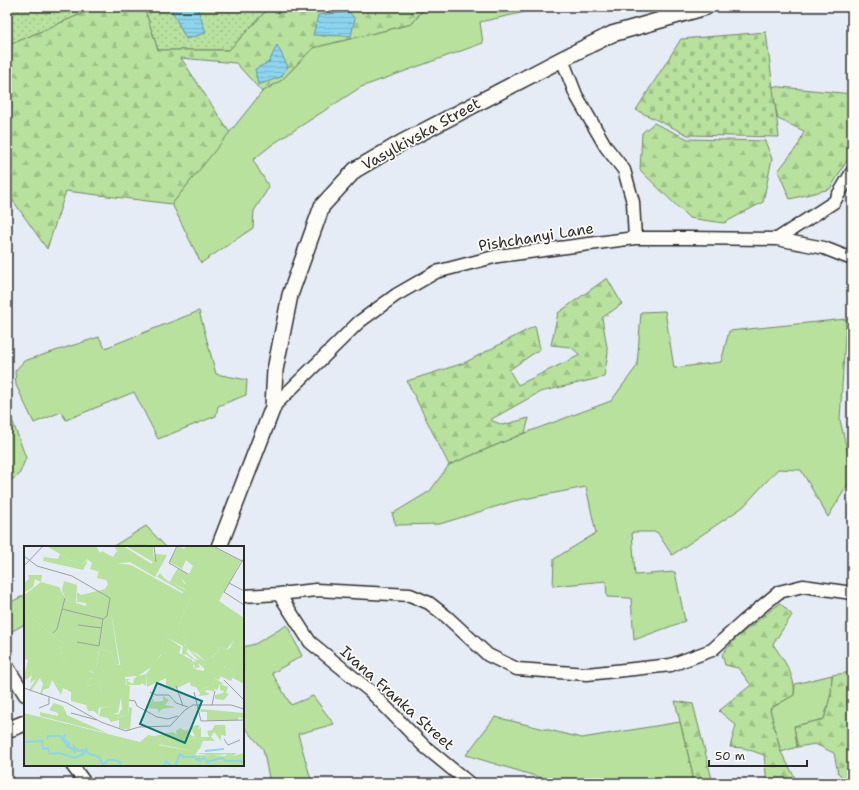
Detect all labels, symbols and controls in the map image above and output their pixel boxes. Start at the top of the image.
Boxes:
street label: Vasylkivska Street [358,93,484,175]
street label: Pishchanyi Lane [477,218,595,256]
inset map [24,546,244,766]
street label: Ivana Franka Street [336,641,458,755]
scale bar [709,742,807,768]
text: 50 m [715,748,745,764]

